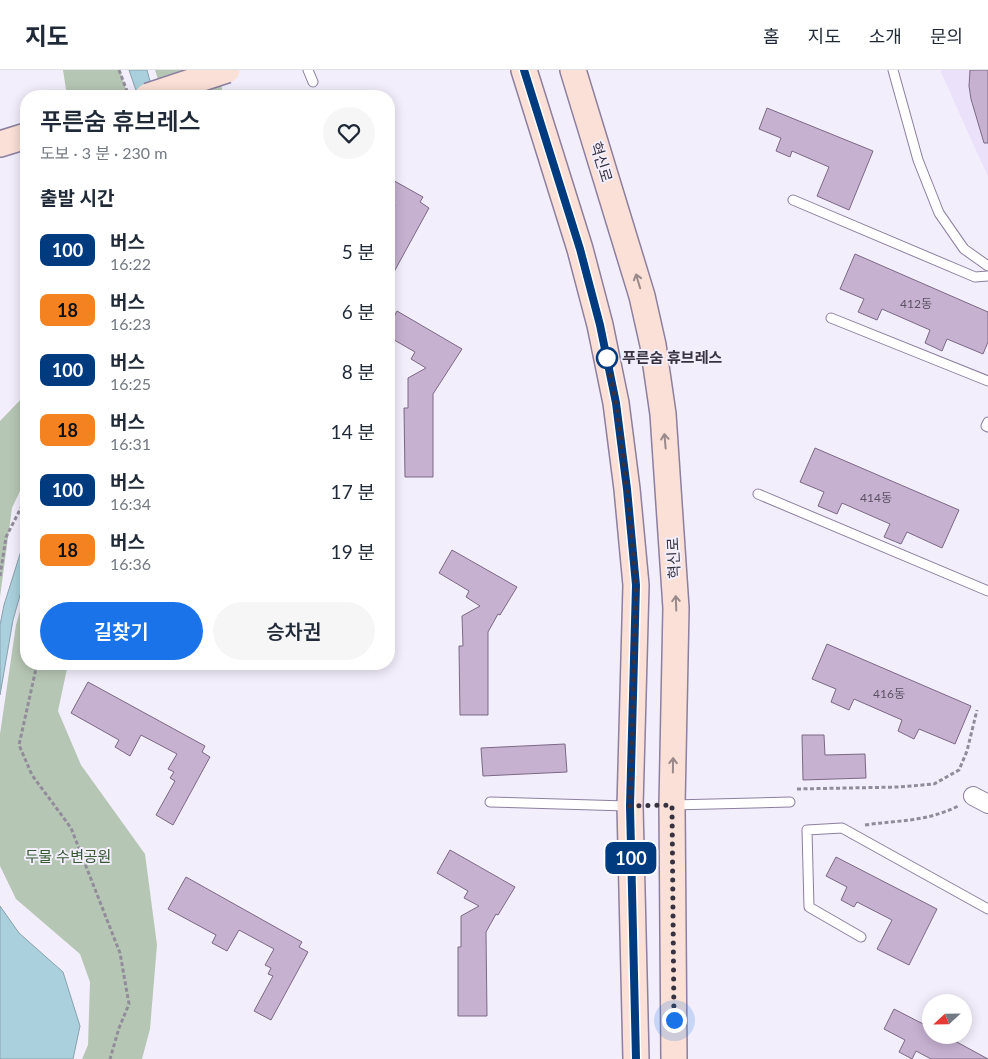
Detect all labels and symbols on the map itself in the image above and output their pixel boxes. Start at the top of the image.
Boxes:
street label: 혁신로 [587,139,617,184]
one-way arrow [632,273,642,289]
house number: 412동 [900,296,932,311]
marker: 푸른숨 휴브레스 [596,347,618,369]
place label: 푸른숨 휴브레스 [622,348,722,366]
one-way arrow [660,433,670,449]
house number: 414동 [860,490,892,505]
street label: 혁신로 [663,537,683,579]
one-way arrow [671,595,681,612]
house number: 416동 [873,686,905,701]
one-way arrow [668,758,678,774]
line badge: 100 [602,842,660,874]
park label: 두물 수변공원 [25,847,111,865]
north arrow [922,994,972,1044]
your location [662,1008,687,1033]

